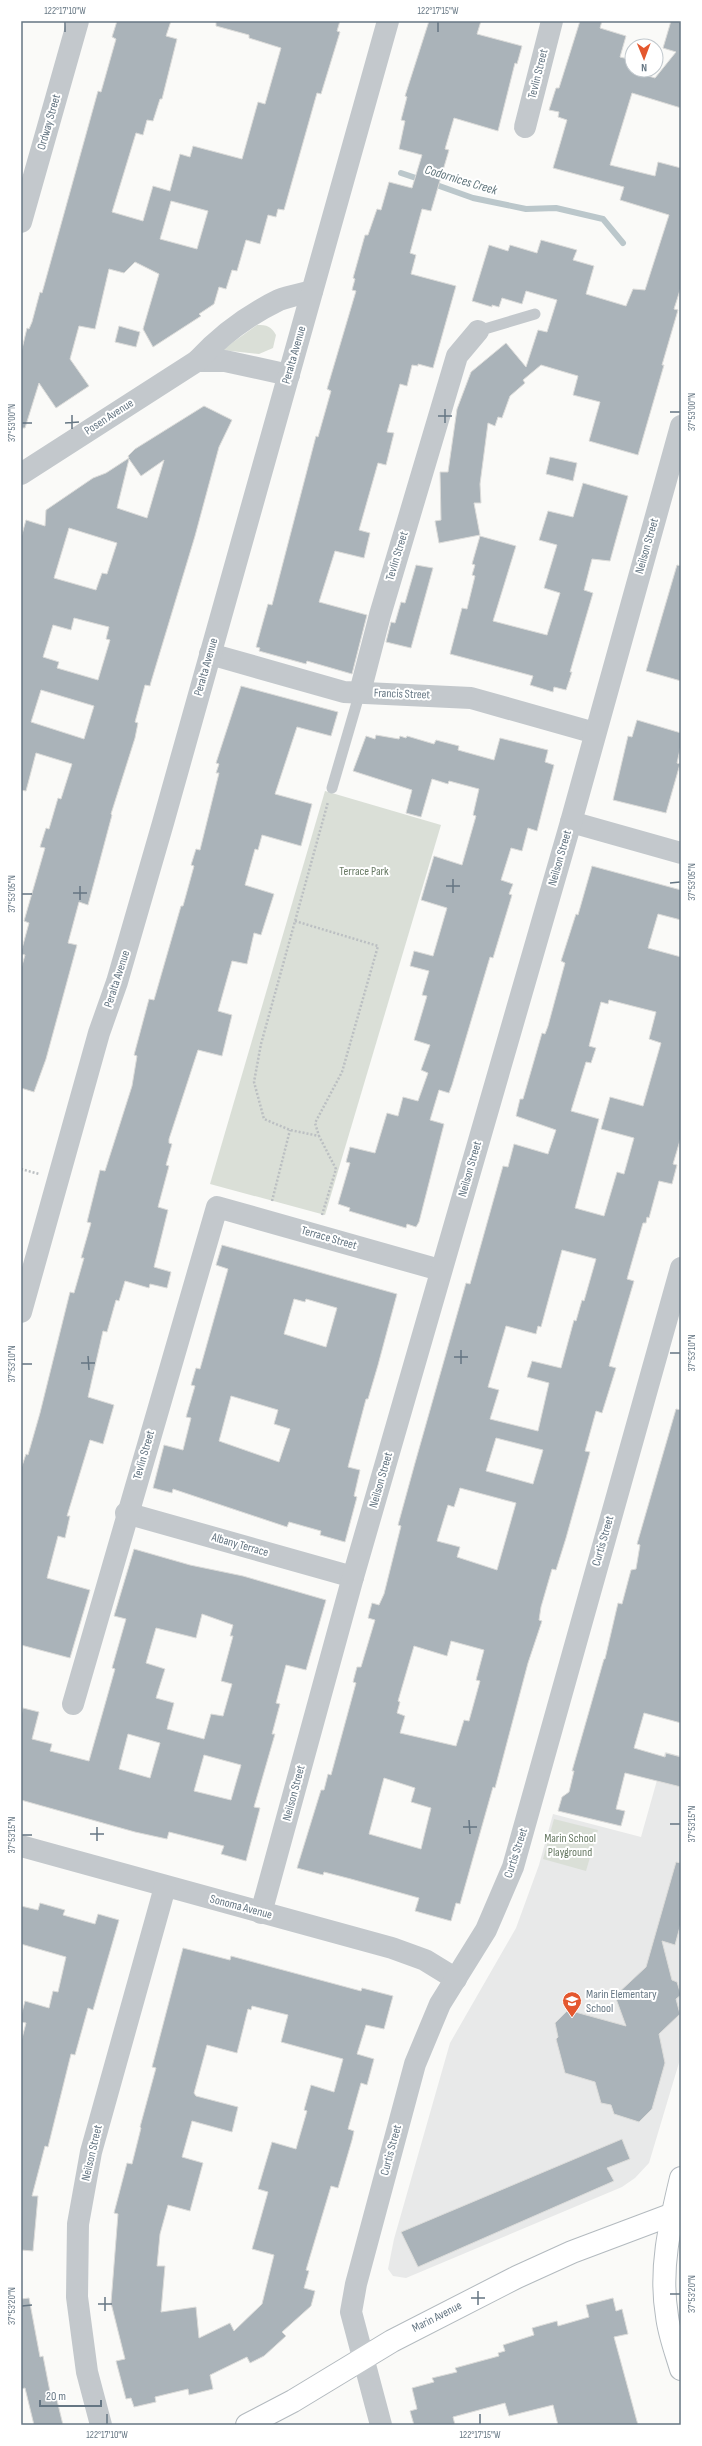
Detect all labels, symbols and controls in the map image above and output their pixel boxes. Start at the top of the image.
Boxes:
text: 122°17'10"W [44,5,86,17]
text: 122°17'15"W [417,5,459,17]
north arrow [624,38,664,78]
street label: Tevlin Street [525,47,551,100]
text: N [641,61,647,74]
street label: Ordway Street [34,92,64,152]
water label: Codornices Creek [423,161,500,199]
street label: Peralta Avenue [279,324,309,386]
text: 37°53'00"N [686,393,698,431]
street label: Posen Avenue [82,395,137,438]
text: 37°53'00"N [6,404,18,442]
street label: Neilson Street [632,516,662,575]
street label: Tevlin Street [382,529,412,582]
street label: Peralta Avenue [191,636,221,698]
street label: Francis Street [374,686,431,702]
street label: Neilson Street [545,828,575,887]
text: 37°53'05"N [686,863,698,901]
park label: Terrace Park [339,864,389,879]
text: 37°53'05"N [6,875,18,913]
street label: Peralta Avenue [101,948,133,1010]
street label: Neilson Street [455,1139,485,1198]
street label: Terrace Street [300,1223,359,1253]
text: 37°53'10"N [686,1334,698,1372]
text: 37°53'10"N [6,1345,18,1383]
street label: Tevlin Street [130,1428,158,1481]
street label: Neilson Street [366,1450,396,1509]
street label: Curtis Street [589,1514,617,1568]
street label: Albany Terrace [209,1529,270,1560]
street label: Neilson Street [279,1763,309,1823]
text: 37°53'15"N [686,1806,698,1842]
text: 37°53'15"N [6,1817,18,1853]
street label: Curtis Street [501,1826,531,1880]
park label: Marin School Playground [544,1831,596,1860]
street label: Sonoma Avenue [208,1891,274,1923]
place label: Marin Elementary School [586,1987,657,2016]
school or university icon: Marin Elementary School [561,1990,583,2018]
street label: Neilson Street [78,2123,106,2182]
street label: Curtis Street [377,2123,405,2177]
text: 37°53'20"N [686,2275,698,2313]
text: 37°53'20"N [6,2287,18,2325]
street label: Marin Avenue [410,2298,465,2336]
scale bar [40,2382,101,2408]
text: 20 m [46,2389,66,2404]
text: 122°17'10"W [86,2429,128,2441]
text: 122°17'15"W [459,2429,501,2441]

